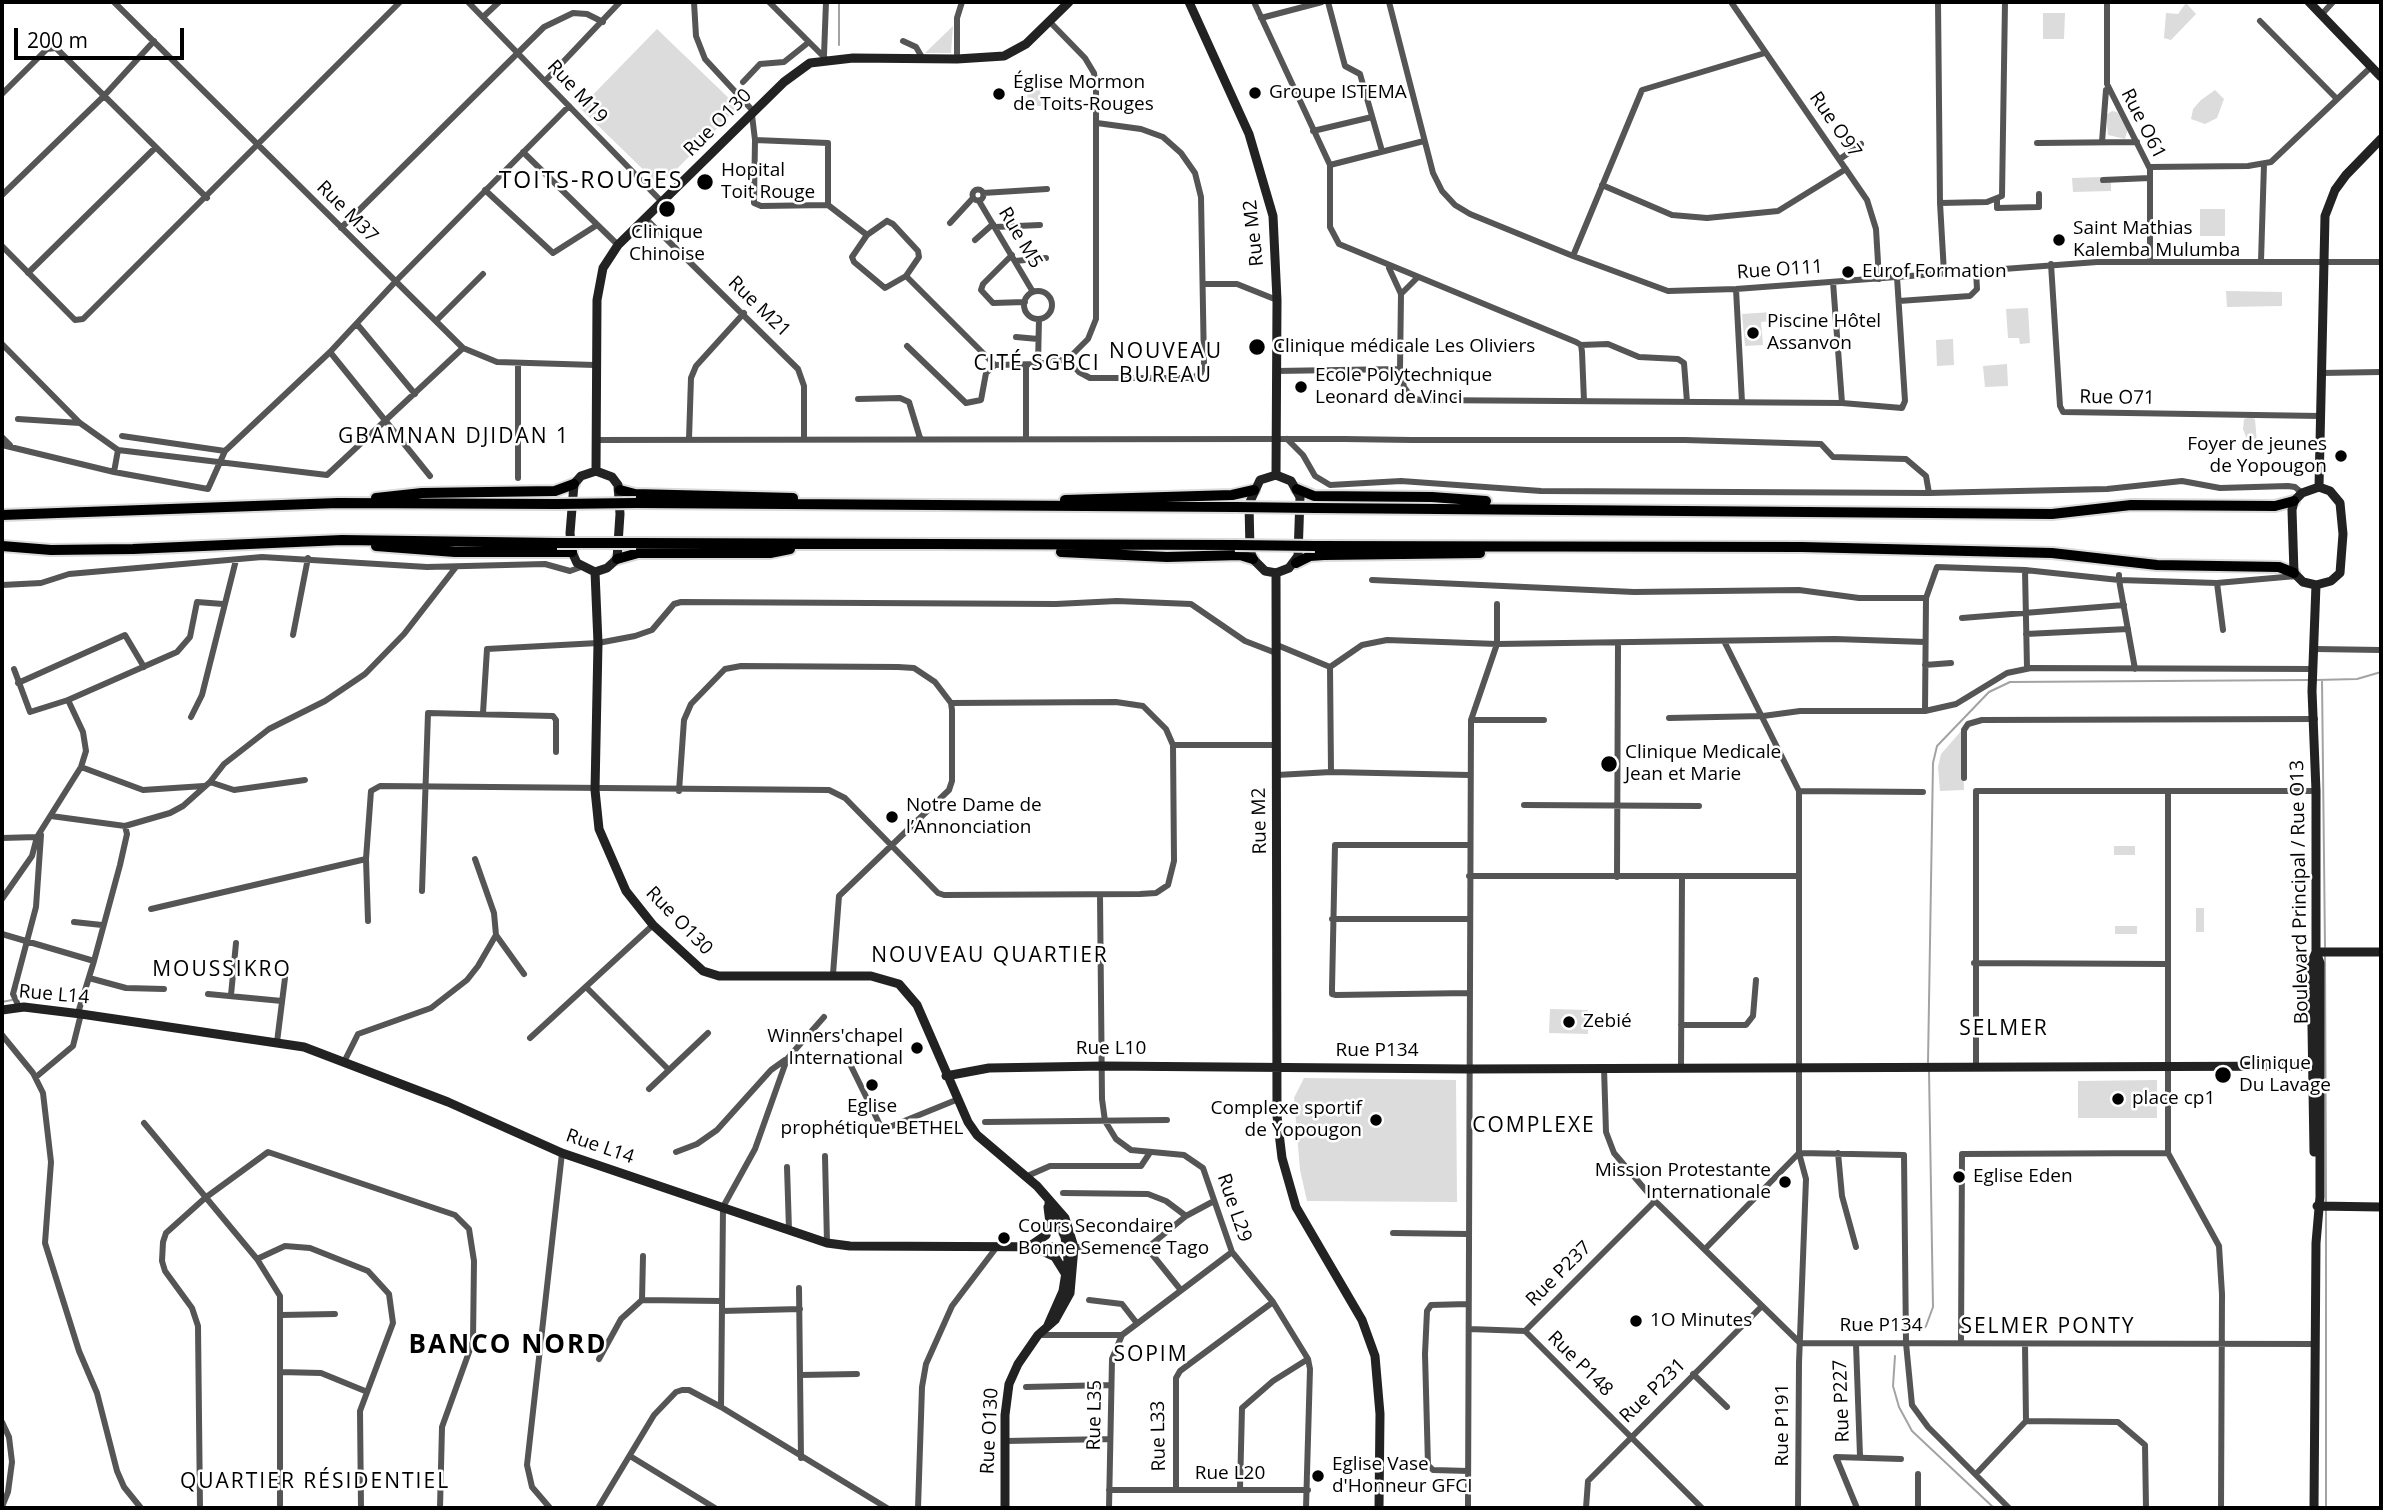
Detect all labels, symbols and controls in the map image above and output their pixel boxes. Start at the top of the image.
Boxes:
scale bar [18,14,187,58]
text: 200 m [27,26,88,54]
street label: Rue M19 [542,56,612,128]
place label: Église Mormon de Toits-Rouges [1013,72,1154,116]
place label: Groupe ISTEMA [1269,82,1407,104]
street label: Rue O130 [679,84,757,162]
marker: Groupe ISTEMA [1247,85,1263,101]
street label: Rue O61 [2116,85,2170,163]
marker: Église Mormon de Toits-Rouges [991,86,1007,102]
street label: Rue O97 [1804,88,1866,162]
place label: Hopital Toit Rouge [721,160,815,204]
district label: TOITS-ROUGES [500,167,682,195]
marker: Hopital Toit Rouge [695,172,715,192]
street label: Rue M37 [311,176,383,248]
marker: Clinique Chinoise [657,199,677,219]
street label: Rue M2 [1239,199,1269,267]
street label: Rue M5 [993,203,1047,273]
place label: Saint Mathias Kalemba Mulumba [2073,218,2240,262]
place label: Clinique Chinoise [629,222,705,266]
marker: Saint Mathias Kalemba Mulumba [2051,232,2067,248]
street label: Rue O111 [1736,256,1824,284]
place label: Eurof Formation [1862,261,2007,283]
marker: Eurof Formation [1840,264,1856,280]
street label: Rue M21 [723,272,795,342]
place label: Piscine Hôtel Assanvon [1767,311,1881,355]
marker: Piscine Hôtel Assanvon [1745,325,1761,341]
place label: Clinique médicale Les Oliviers [1273,336,1535,358]
marker: Clinique médicale Les Oliviers [1247,337,1267,357]
district label: NOUVEAU BUREAU [1110,339,1222,389]
district label: CITÉ SGBCI [975,351,1099,377]
place label: Ecole Polytechnique Leonard de Vinci [1315,365,1492,409]
marker: Ecole Polytechnique Leonard de Vinci [1293,379,1309,395]
street label: Rue O71 [2079,386,2155,410]
district label: GBAMNAN DJIDAN 1 [340,424,568,450]
place label: Foyer de jeunes de Yopougon [2187,434,2327,478]
marker: Foyer de jeunes de Yopougon [2333,448,2349,464]
place label: Clinique Medicale Jean et Marie [1625,742,1781,786]
marker: Clinique Medicale Jean et Marie [1599,754,1619,774]
street label: Boulevard Principal / Rue O13 [2286,760,2314,1024]
street label: Rue M2 [1248,787,1272,855]
place label: Notre Dame de l’Annonciation [906,795,1042,839]
marker: Notre Dame de l’Annonciation [884,809,900,825]
street label: Rue O130 [641,882,717,960]
district label: NOUVEAU QUARTIER [873,943,1107,969]
district label: MOUSSIKRO [153,957,291,983]
street label: Rue L14 [18,981,90,1009]
place label: Zebié [1583,1011,1632,1033]
marker: Zebié [1561,1014,1577,1030]
district label: SELMER [1960,1016,2048,1042]
place label: Winners'chapel International [767,1026,903,1070]
street label: Rue L10 [1076,1038,1146,1060]
marker: Winners'chapel International [909,1040,925,1056]
street label: Rue P134 [1335,1040,1419,1062]
place label: Clinique Du Lavage [2239,1053,2331,1097]
marker: Clinique Du Lavage [2213,1065,2233,1085]
marker: Eglise prophétique BETHEL [864,1077,880,1093]
place label: place cp1 [2132,1088,2215,1110]
marker: place cp1 [2110,1091,2126,1107]
place label: Eglise prophétique BETHEL [781,1096,963,1140]
place label: Complexe sportif de Yopougon [1211,1098,1362,1142]
marker: Complexe sportif de Yopougon [1368,1112,1384,1128]
district label: COMPLEXE [1473,1113,1595,1139]
street label: Rue L14 [563,1125,637,1169]
place label: Mission Protestante Internationale [1595,1160,1771,1204]
place label: Eglise Eden [1973,1166,2073,1188]
marker: Eglise Eden [1951,1169,1967,1185]
street label: Rue L29 [1212,1171,1256,1245]
marker: Mission Protestante Internationale [1777,1174,1793,1190]
place label: Cours Secondaire Bonne Semence Tago [1018,1216,1209,1260]
marker: Cours Secondaire Bonne Semence Tago [996,1230,1012,1246]
street label: Rue P237 [1522,1237,1596,1311]
place label: 1O Minutes [1650,1310,1752,1332]
marker: 1O Minutes [1628,1313,1644,1329]
district label: SELMER PONTY [1962,1314,2134,1340]
street label: Rue P134 [1839,1315,1923,1337]
street label: Rue P148 [1543,1327,1617,1401]
district label: BANCO NORD [410,1330,606,1362]
district label: SOPIM [1114,1342,1188,1368]
street label: Rue P231 [1615,1354,1691,1428]
street label: Rue P227 [1829,1359,1855,1443]
street label: Rue L35 [1083,1379,1107,1451]
street label: Rue P191 [1772,1383,1794,1467]
street label: Rue O130 [976,1387,1004,1475]
street label: Rue L33 [1147,1400,1171,1472]
place label: Eglise Vase d'Honneur GFCI [1332,1454,1472,1498]
street label: Rue L20 [1195,1463,1265,1485]
marker: Eglise Vase d'Honneur GFCI [1310,1468,1326,1484]
district label: QUARTIER RÉSIDENTIEL [182,1469,448,1495]

